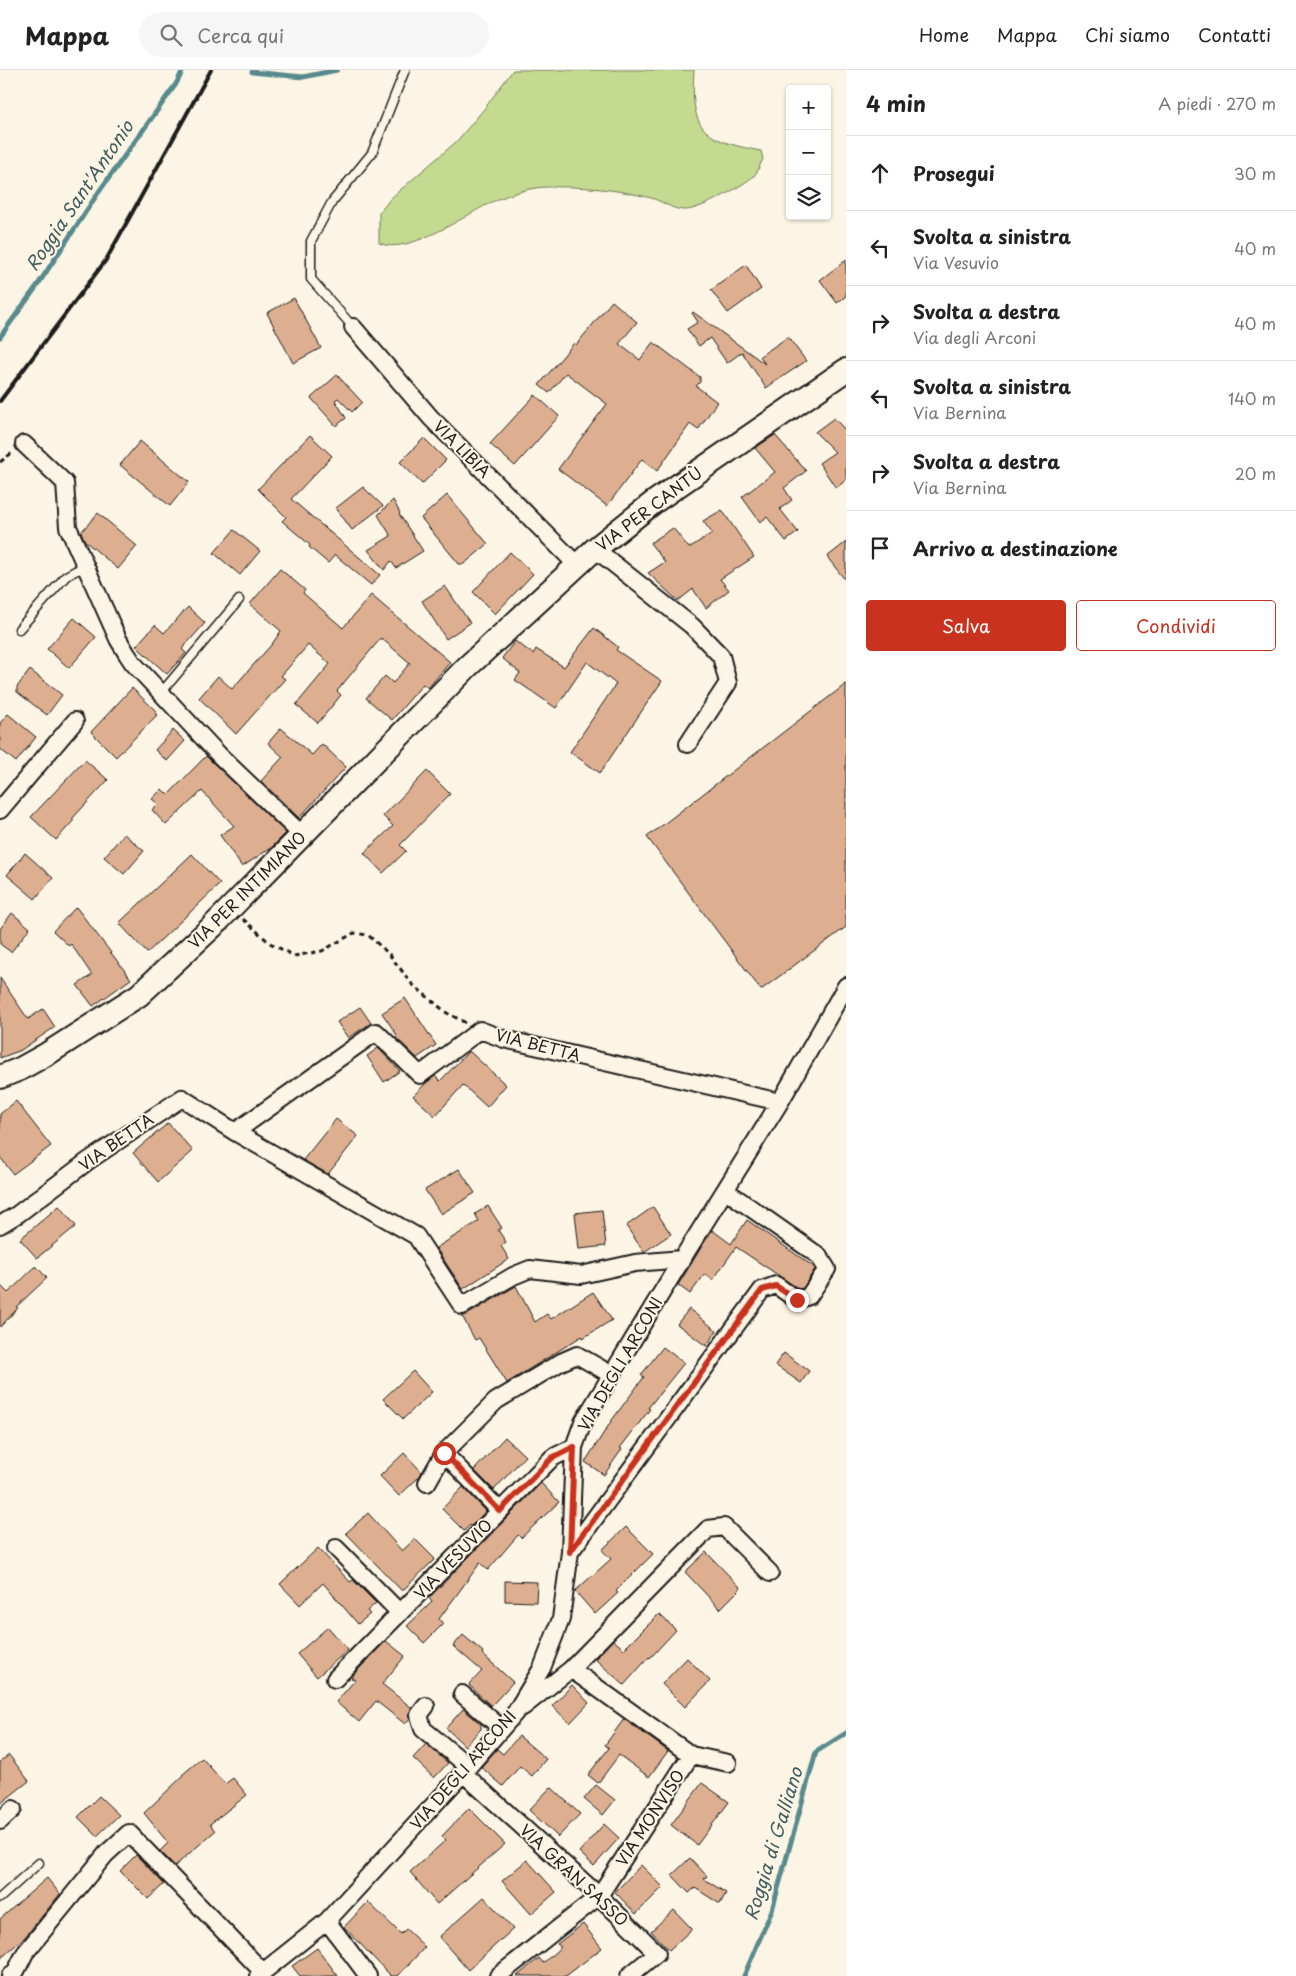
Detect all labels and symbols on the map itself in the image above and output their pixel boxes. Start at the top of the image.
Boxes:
water label: Roggia Sant'Antonio [18,114,140,276]
street label: VIA LIBIA [429,414,497,482]
street label: VIA PER CANTÙ [590,460,707,556]
street label: VIA PER INTIMIANO [182,825,311,954]
street label: VIA BETTA [493,1022,583,1066]
street label: VIA BETTA [73,1106,158,1176]
route end [786,1289,809,1312]
street label: VIA DEGLI ARCONI [571,1292,667,1435]
route start [433,1442,456,1465]
street label: VIA VESUVIO [408,1513,497,1604]
street label: VIA DEGLI ARCONI [404,1704,521,1834]
water label: Roggia di Galliano [736,1763,809,1923]
street label: VIA MONVISO [609,1765,689,1870]
street label: VIA GRAN SASSO [515,1817,634,1931]

